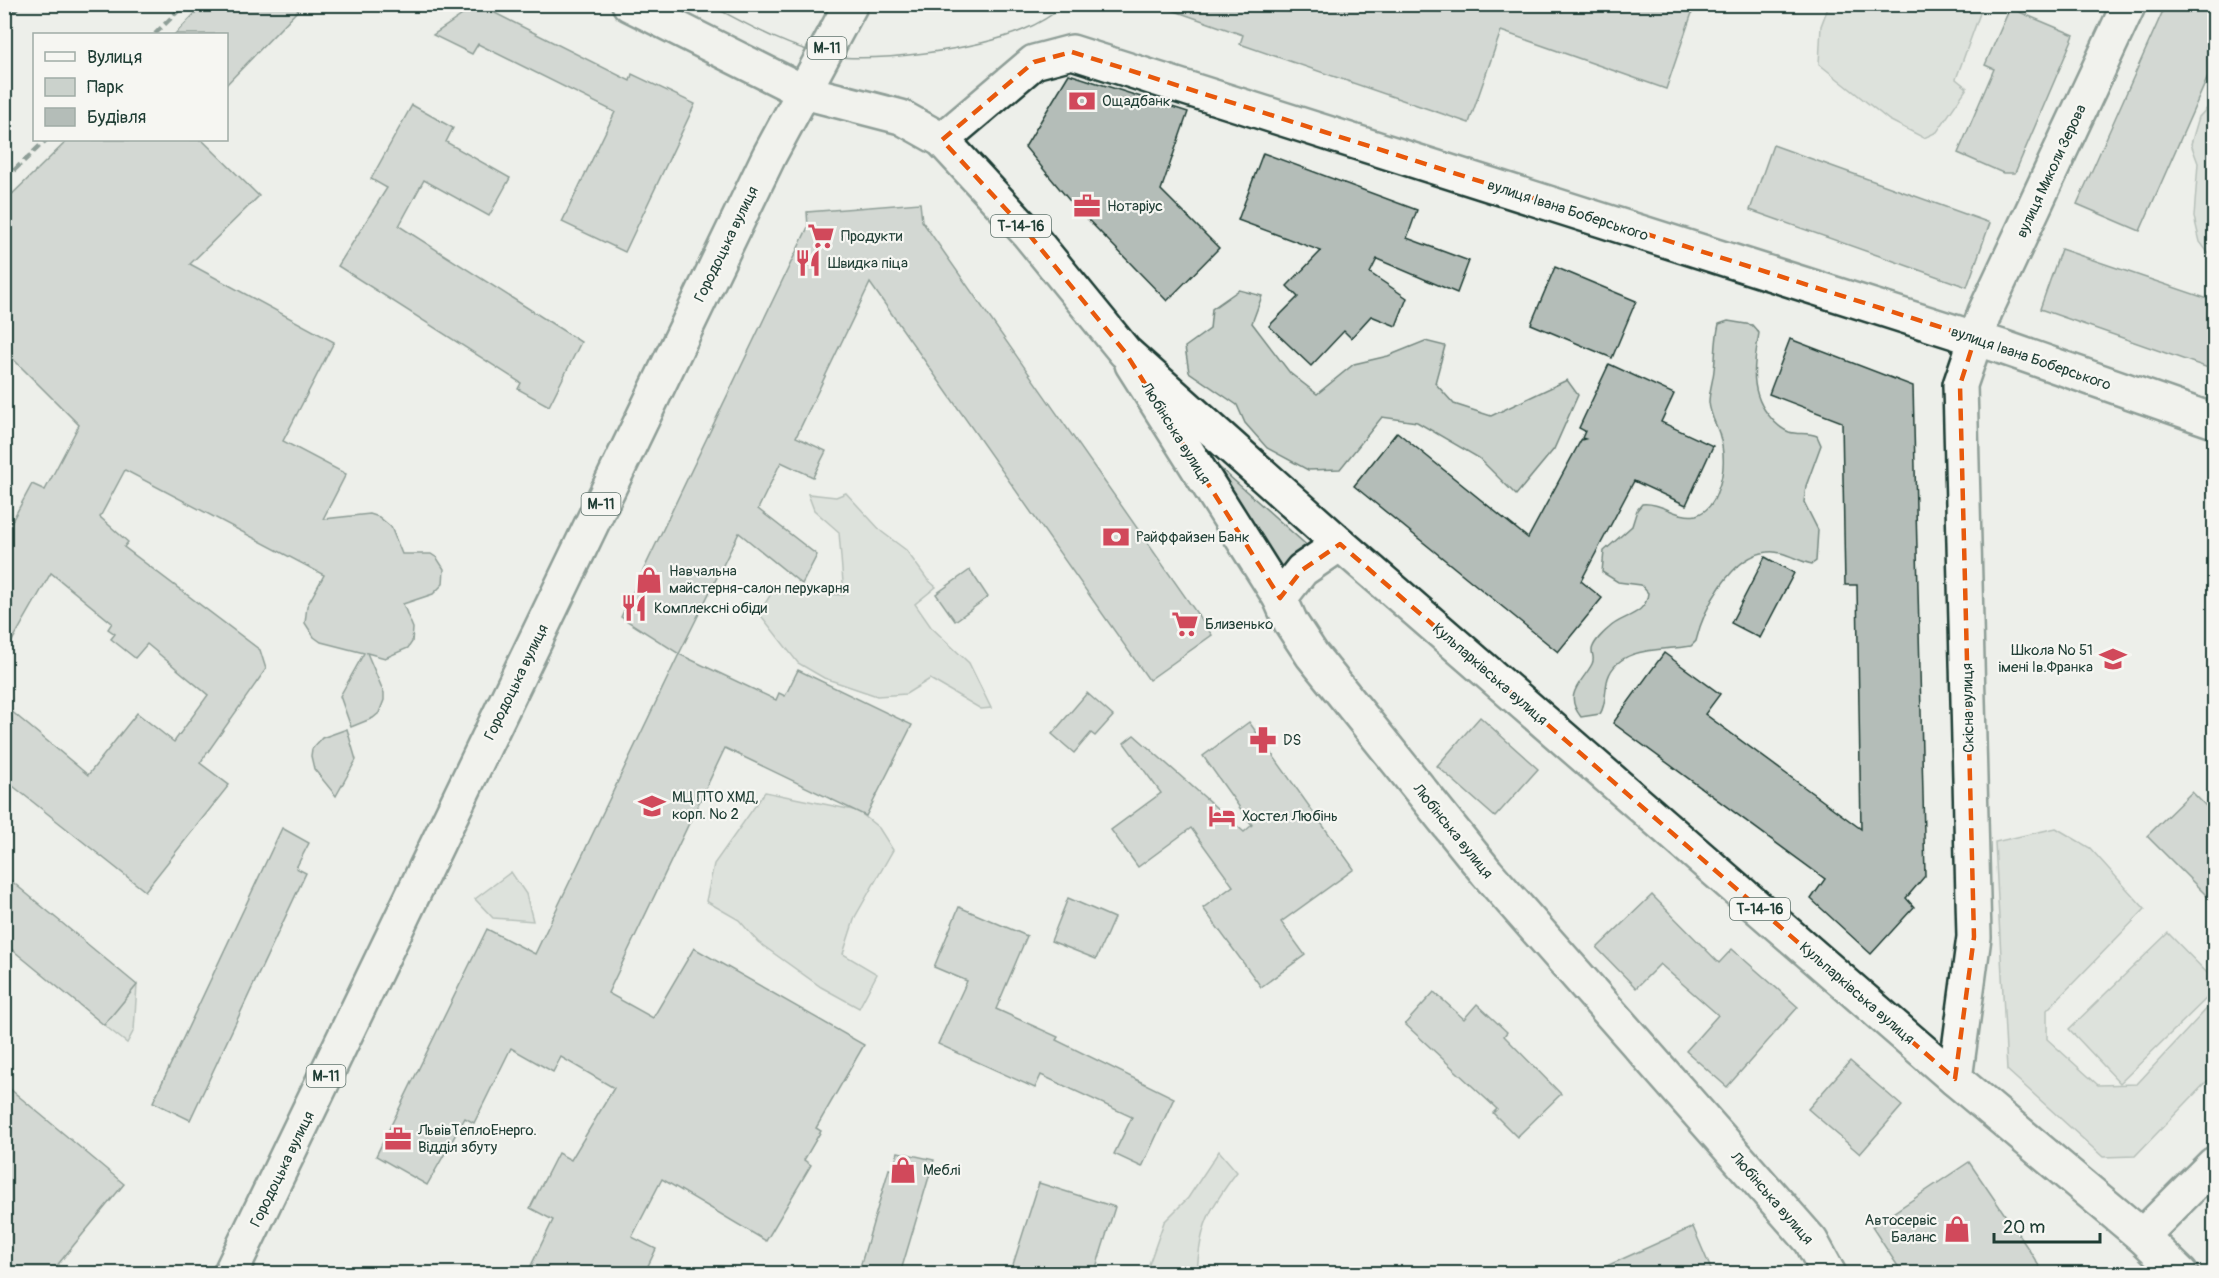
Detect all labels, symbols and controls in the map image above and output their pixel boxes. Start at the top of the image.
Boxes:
legend [33,33,228,141]
road number: М-11 [808,37,846,59]
text: Вулиця [87,46,142,69]
text: Парк [87,76,124,99]
bank icon: Ощадбанк [1067,86,1097,116]
place label: Ощадбанк [1102,92,1171,111]
street label: вулиця Миколи Зерова [2012,101,2091,241]
text: Будівля [87,106,146,129]
street label: вулиця Івана Боберського [1485,175,1651,245]
street label: Городоцька вулиця [690,183,763,305]
office icon: Нотаріус [1072,191,1102,221]
place label: Нотаріус [1107,197,1163,216]
road number: Т-14-16 [991,215,1051,237]
supermarket icon: Продукти [806,221,836,251]
place label: Продукти [841,227,903,246]
restaurant icon: Швидка піца [793,248,823,278]
place label: Швидка піца [828,254,908,273]
street label: вулиця Івана Боберського [1948,322,2113,395]
street label: Любінська вулиця [1136,378,1215,488]
road number: М-11 [582,493,620,515]
bank icon: Райффайзен Банк [1101,522,1131,552]
place label: Райффайзен Банк [1136,528,1250,547]
place label: Навчальна майстерня-салон перукарня [669,562,849,598]
shop icon: Навчальна майстерня-салон перукарня [634,565,664,595]
restaurant icon: Комплексні обіди [619,593,649,623]
place label: Комплексні обіди [654,599,768,618]
supermarket icon: Близенько [1170,609,1200,639]
place label: Близенько [1205,615,1273,634]
street label: Кульпарківська вулиця [1428,619,1551,730]
street label: Городоцька вулиця [480,621,553,743]
place label: Школа № 51 імені Ів.Франка [1998,641,2093,677]
school or university icon: Школа № 51 імені Ів.Франка [2098,644,2128,674]
street label: Скісна вулиця [1958,663,1979,753]
pharmacy icon: DS [1248,725,1278,755]
place label: DS [1283,731,1301,750]
street label: Любінська вулиця [1408,779,1497,883]
place label: МЦ ПТО ХМД, корп. № 2 [672,788,758,824]
school or university icon: МЦ ПТО ХМД, корп. № 2 [637,791,667,821]
hotel icon: Хостел Любінь [1207,801,1237,831]
place label: Хостел Любінь [1242,807,1338,826]
road number: Т-14-16 [1730,898,1790,920]
street label: Кульпарківська вулиця [1795,938,1918,1049]
road number: М-11 [306,1065,346,1087]
street label: Городоцька вулиця [246,1108,319,1230]
place label: ЛьвівТеплоЕнерго. Відділ збуту [417,1121,537,1157]
office icon: ЛьвівТеплоЕнерго. Відділ збуту [383,1124,413,1154]
street label: Любінська вулиця [1725,1147,1817,1249]
shop icon: Меблі [888,1155,918,1185]
place label: Меблі [923,1161,961,1180]
scale bar [1994,1206,2100,1244]
place label: Автосервіс Баланс [1865,1211,1937,1247]
shop icon: Автосервіс Баланс [1942,1214,1972,1244]
text: 20 m [2003,1216,2045,1239]

